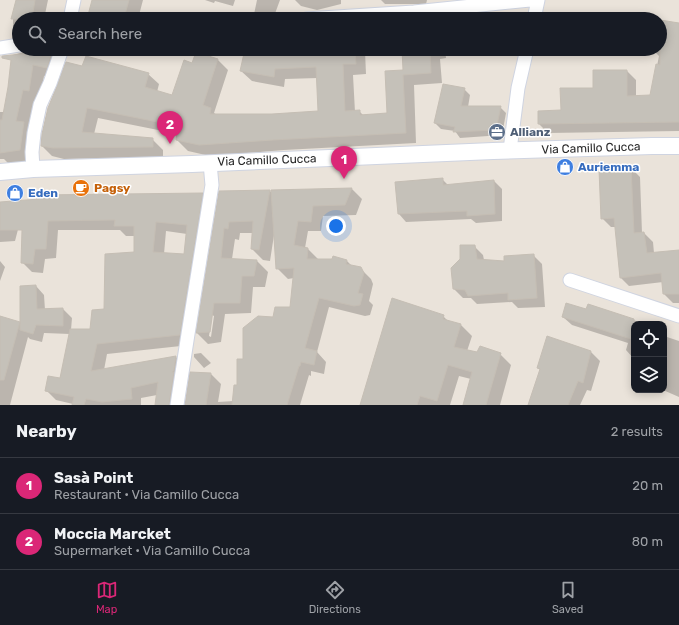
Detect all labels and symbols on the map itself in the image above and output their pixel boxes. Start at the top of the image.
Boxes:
pin: 2 [157,111,183,144]
office icon: Allianz [487,122,507,142]
place label: Allianz [510,125,551,139]
street label: Via Camillo Cucca [541,139,641,157]
pin: 1 [331,146,357,179]
street label: Via Camillo Cucca [217,151,317,169]
shop icon: Auriemma [555,157,575,177]
place label: Auriemma [578,160,639,174]
cafe icon: Pagsy [71,178,91,198]
place label: Pagsy [94,181,130,195]
shop icon: Eden [5,183,25,203]
place label: Eden [28,186,58,200]
your location [326,216,346,236]

